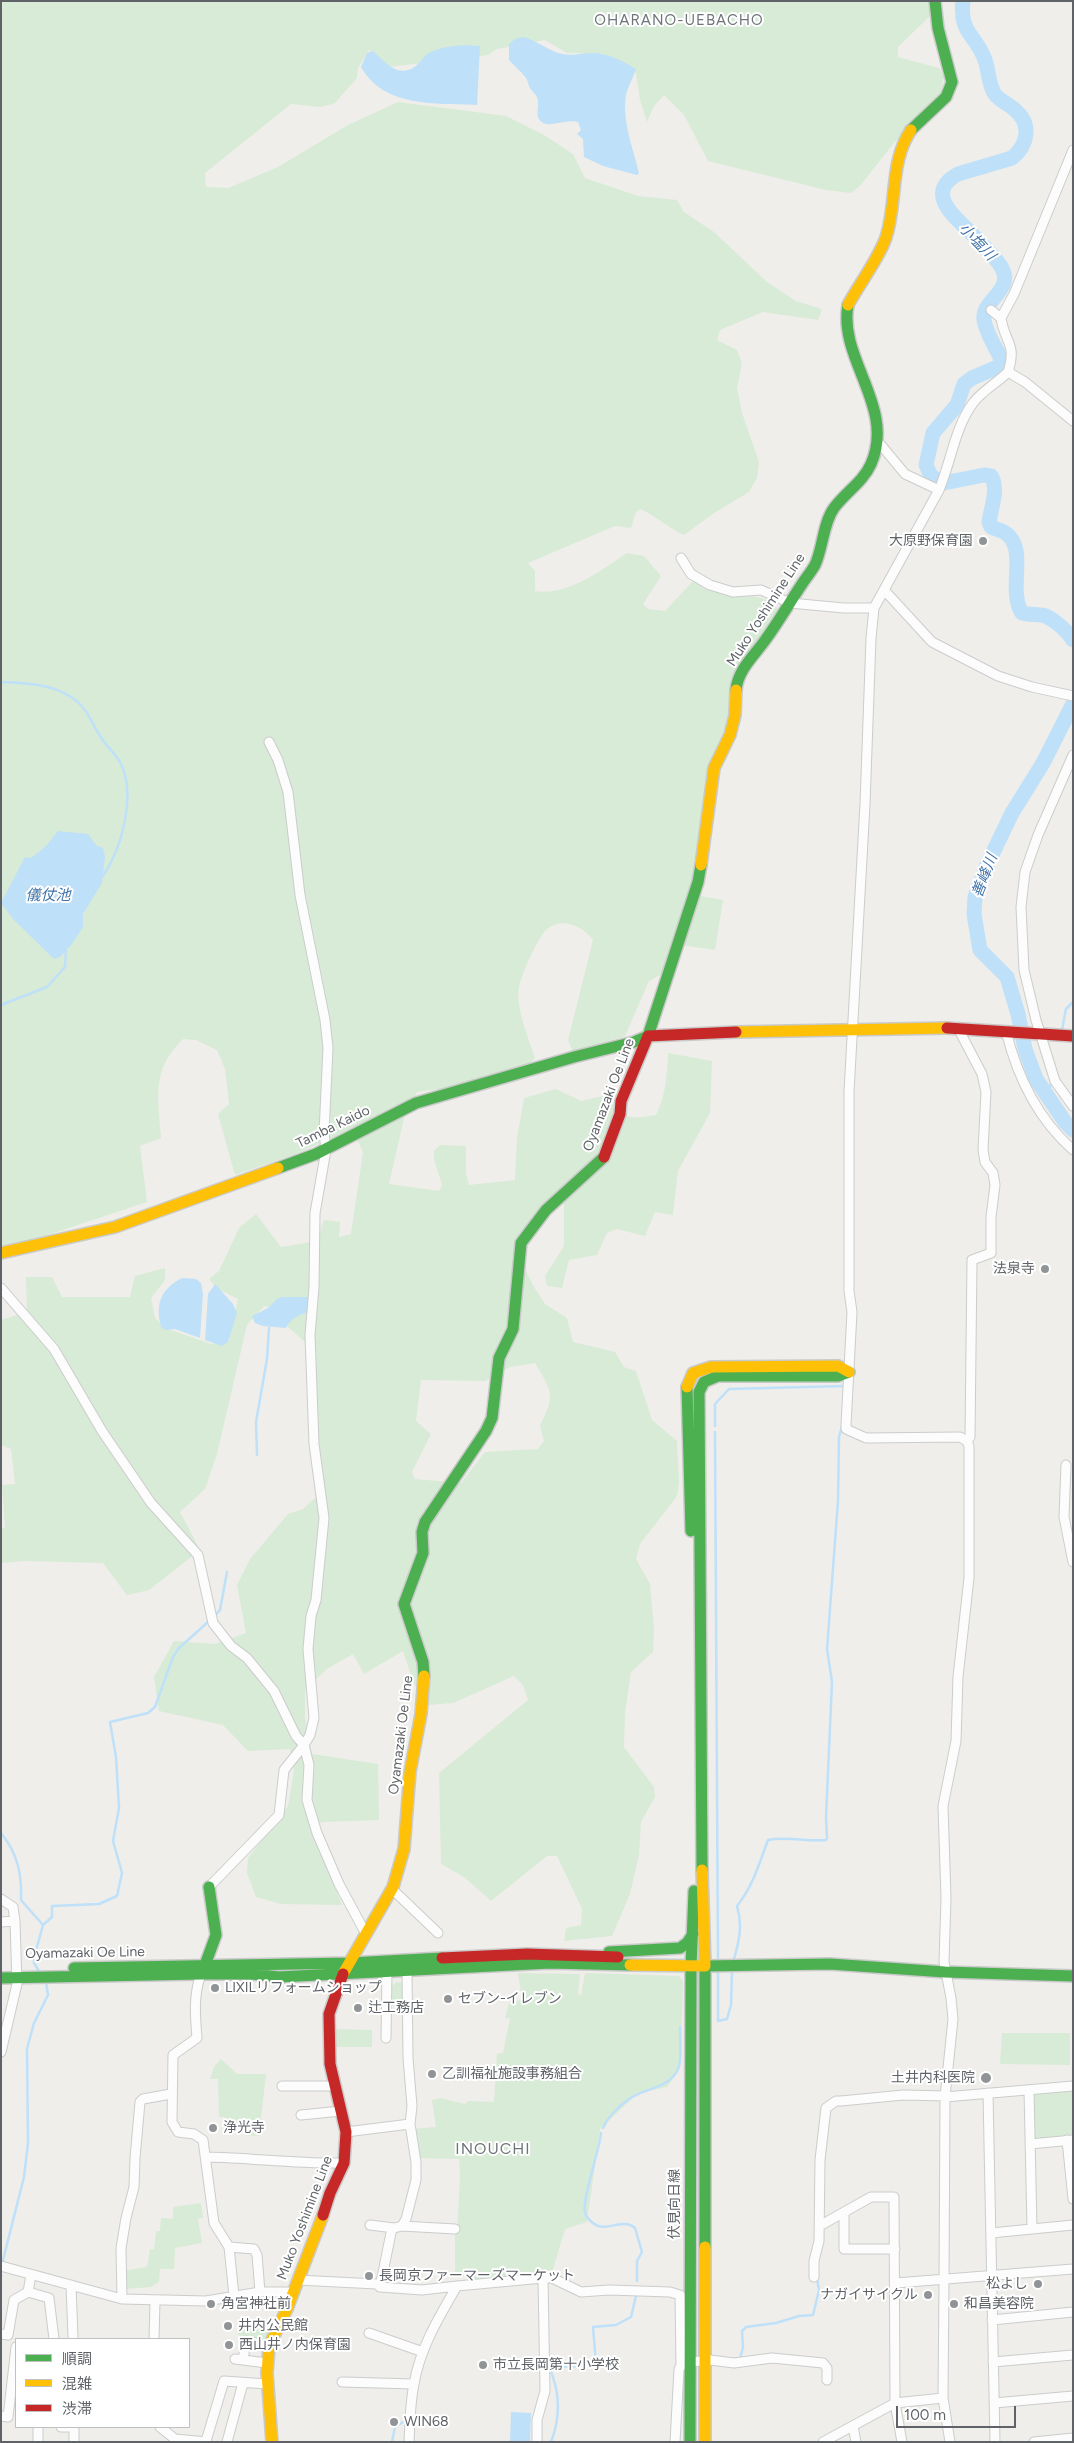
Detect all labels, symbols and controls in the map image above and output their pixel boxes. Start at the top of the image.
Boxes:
district label: OHARANO-UEBACHO [592,12,766,30]
water label: 小塩川 [955,220,999,264]
place label: 大原野保育園 [889,533,973,549]
marker: 大原野保育園 [977,535,989,547]
street label: Muko Yoshimine Line [723,550,809,670]
water label: 善峰川 [969,852,1001,900]
water label: 儀仗池 [26,887,70,905]
street label: Oyamazaki Oe Line [580,1036,638,1154]
street label: Tamba Kaido [293,1102,373,1152]
place label: 法泉寺 [993,1261,1035,1277]
marker: 法泉寺 [1039,1263,1051,1275]
street label: Oyamazaki Oe Line [385,1675,417,1795]
street label: Oyamazaki Oe Line [25,1944,145,1962]
place label: LIXILリフォームショップ [225,1980,382,1996]
marker: LIXILリフォームショップ [209,1982,221,1994]
place label: セブン-イレブン [458,1991,562,2007]
marker: セブン-イレブン [442,1993,454,2005]
place label: 辻工務店 [368,2000,424,2016]
marker: 辻工務店 [352,2002,364,2014]
place label: 乙訓福祉施設事務組合 [442,2066,582,2082]
marker: 乙訓福祉施設事務組合 [426,2068,438,2080]
place label: 土井内科医院 [891,2070,975,2086]
marker: 土井内科医院 [979,2071,993,2085]
place label: 浄光寺 [223,2120,265,2136]
marker: 浄光寺 [207,2122,219,2134]
district label: INOUCHI [454,2139,532,2159]
street label: Muko Yoshimine Line [274,2154,336,2282]
street label: 伏見向日線 [667,2169,683,2239]
place label: 長岡京ファーマーズマーケット [379,2268,575,2284]
marker: 長岡京ファーマーズマーケット [363,2270,375,2282]
place label: 松よし [986,2276,1028,2292]
marker: 松よし [1032,2278,1044,2290]
place label: ナガイサイクル [820,2287,918,2303]
marker: ナガイサイクル [922,2289,934,2301]
place label: 角宮神社前 [221,2296,291,2312]
place label: 和昌美容院 [964,2296,1034,2312]
marker: 角宮神社前 [205,2298,217,2310]
marker: 和昌美容院 [948,2298,960,2310]
place label: 井内公民館 [238,2318,308,2334]
marker: 井内公民館 [222,2320,234,2332]
place label: 西山井ノ内保育園 [239,2337,351,2353]
legend [15,2338,190,2428]
marker: 西山井ノ内保育園 [223,2339,235,2351]
text: 順調 [62,2350,92,2368]
place label: 市立長岡第十小学校 [493,2357,619,2373]
marker: 市立長岡第十小学校 [477,2359,489,2371]
text: 混雑 [62,2375,92,2393]
scale bar [899,2396,1019,2428]
text: 渋滞 [62,2400,92,2418]
text: 100 m [904,2406,946,2424]
place label: WIN68 [404,2414,449,2430]
marker: WIN68 [388,2416,400,2428]

